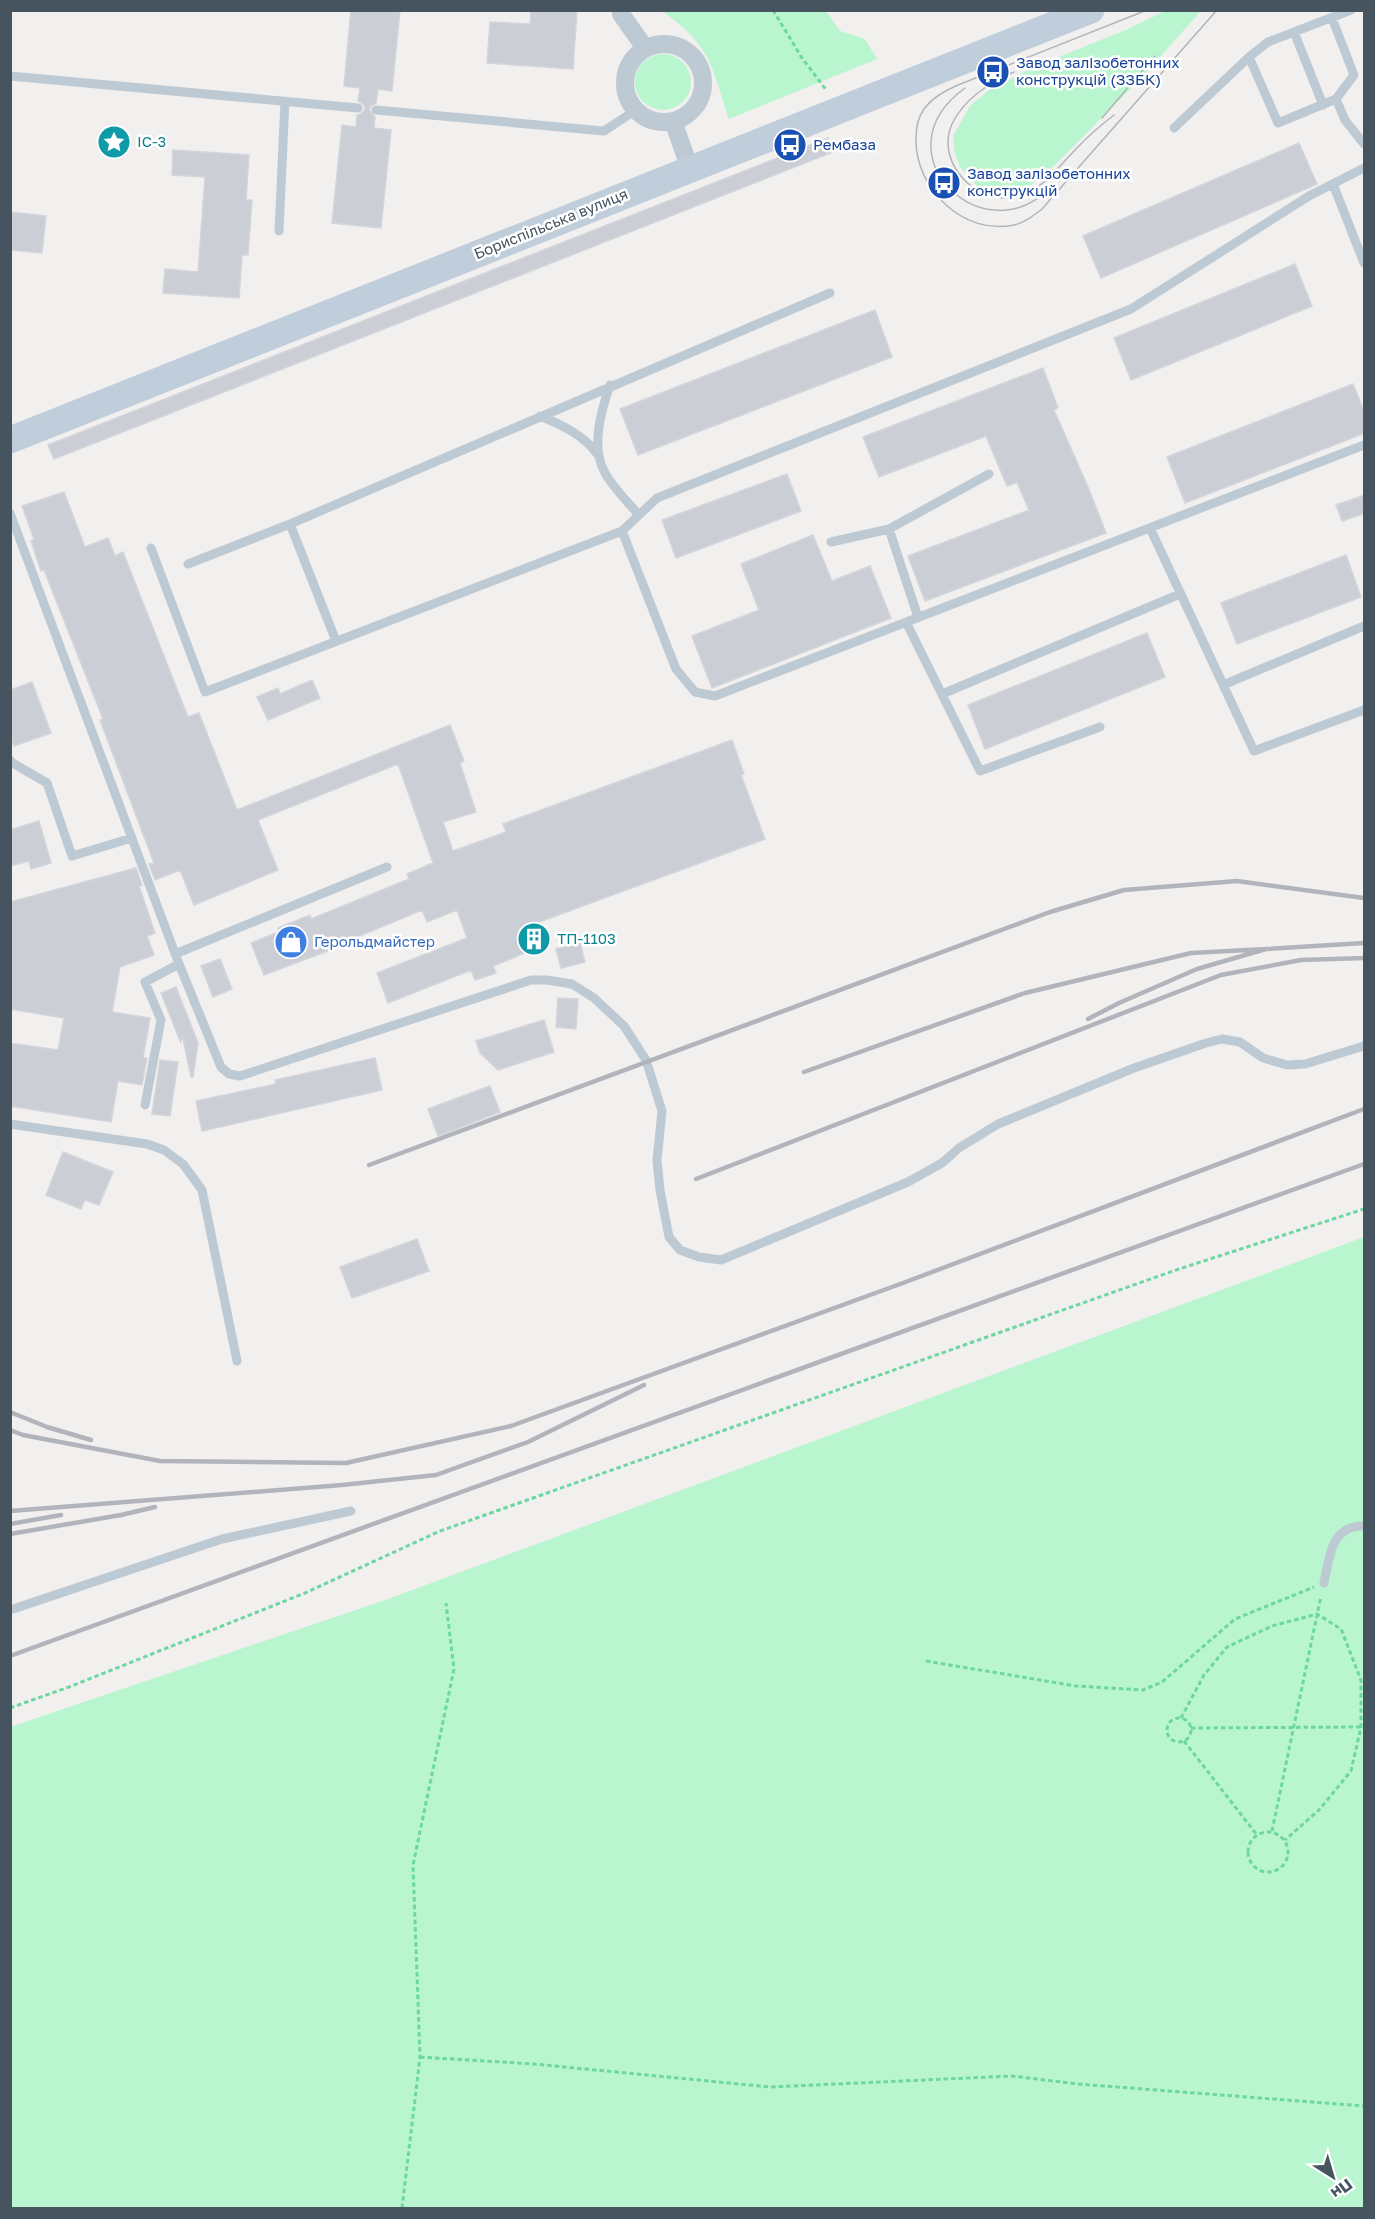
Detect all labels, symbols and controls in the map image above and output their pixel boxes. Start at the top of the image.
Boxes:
place label: Завод залізобетонних конструкцій (ЗЗБК) [1016,53,1180,88]
bus stop icon: Завод залізобетонних конструкцій (ЗЗБК) [975,54,1011,90]
place icon: ІС-3 [96,124,132,160]
bus stop icon: Рембаза [772,127,808,163]
place label: ІС-3 [137,132,166,150]
place label: Рембаза [813,135,876,153]
place label: Завод залізобетонних конструкцій [967,164,1131,199]
bus stop icon: Завод залізобетонних конструкцій [926,165,962,201]
street label: Бориспільська вулиця [471,184,630,262]
building icon: ТП-1103 [516,921,552,957]
shop icon: Герольдмайстер [273,924,309,960]
place label: ТП-1103 [557,929,616,947]
place label: Герольдмайстер [314,932,435,950]
north arrow [1303,2147,1363,2207]
text: Пн [1327,2174,1357,2204]

